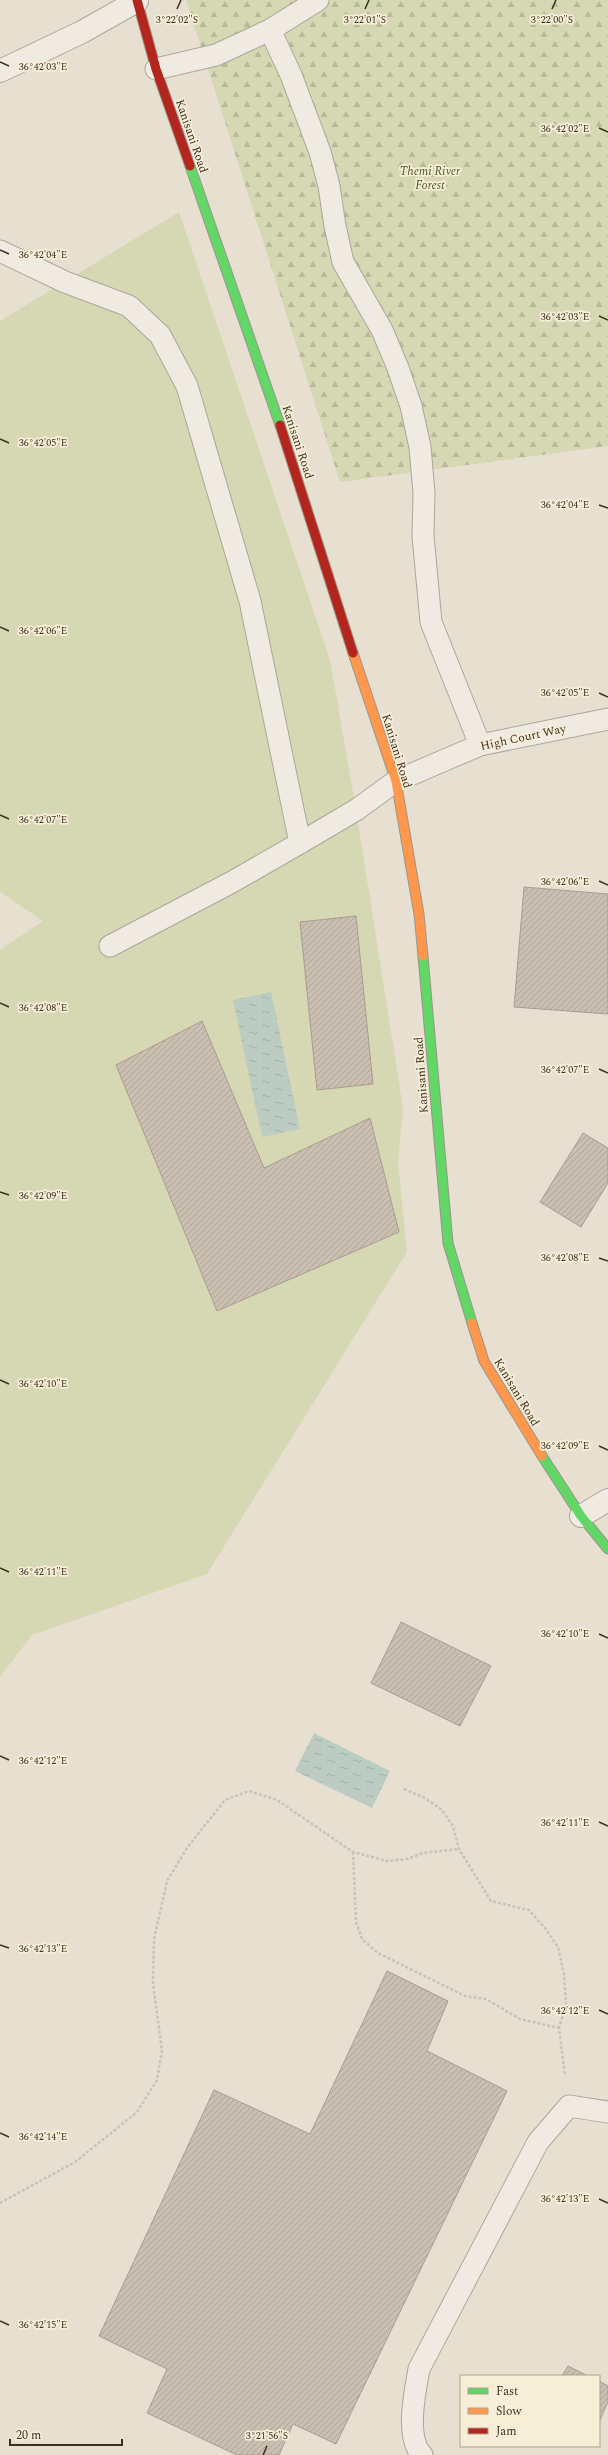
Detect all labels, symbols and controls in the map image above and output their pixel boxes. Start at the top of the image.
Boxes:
text: 3°22'02"S [156,12,198,28]
text: 3°22'01"S [344,12,386,28]
text: 3°22'00"S [531,12,573,28]
text: 36°42'03"E [19,59,67,75]
street label: Kanisani Road [170,97,213,176]
text: 36°42'02"E [541,121,589,137]
park label: Themi River Forest [400,162,461,195]
text: 36°42'04"E [19,247,67,263]
text: 36°42'03"E [541,309,589,325]
street label: Kanisani Road [277,403,319,482]
text: 36°42'05"E [19,435,67,451]
text: 36°42'04"E [541,497,589,513]
text: 36°42'06"E [19,623,67,639]
text: 36°42'05"E [541,685,589,701]
street label: Kanisani Road [376,712,417,791]
street label: High Court Way [479,719,569,756]
text: 36°42'07"E [19,812,67,828]
text: 36°42'06"E [541,874,589,890]
text: 36°42'08"E [19,1000,67,1016]
street label: Kanisani Road [409,1036,434,1114]
text: 36°42'07"E [541,1062,589,1078]
text: 36°42'09"E [19,1188,67,1204]
text: 36°42'08"E [541,1250,589,1266]
street label: Kanisani Road [489,1354,545,1430]
text: 36°42'10"E [19,1376,67,1392]
text: 36°42'09"E [541,1438,589,1454]
text: 36°42'11"E [19,1564,67,1580]
text: 36°42'10"E [541,1626,589,1642]
text: 36°42'12"E [19,1753,67,1769]
text: 36°42'11"E [541,1815,589,1831]
text: 36°42'13"E [19,1941,67,1957]
text: 36°42'12"E [541,2003,589,2019]
text: 36°42'14"E [19,2129,67,2145]
text: 36°42'13"E [541,2191,589,2207]
text: 36°42'15"E [19,2317,67,2333]
legend [460,2375,600,2447]
text: Fast [496,2382,518,2401]
text: Slow [496,2402,522,2421]
scale bar [10,2421,122,2447]
text: Jam [496,2422,517,2441]
text: 20 m [16,2426,41,2445]
text: 3°21'56"S [246,2428,288,2444]

